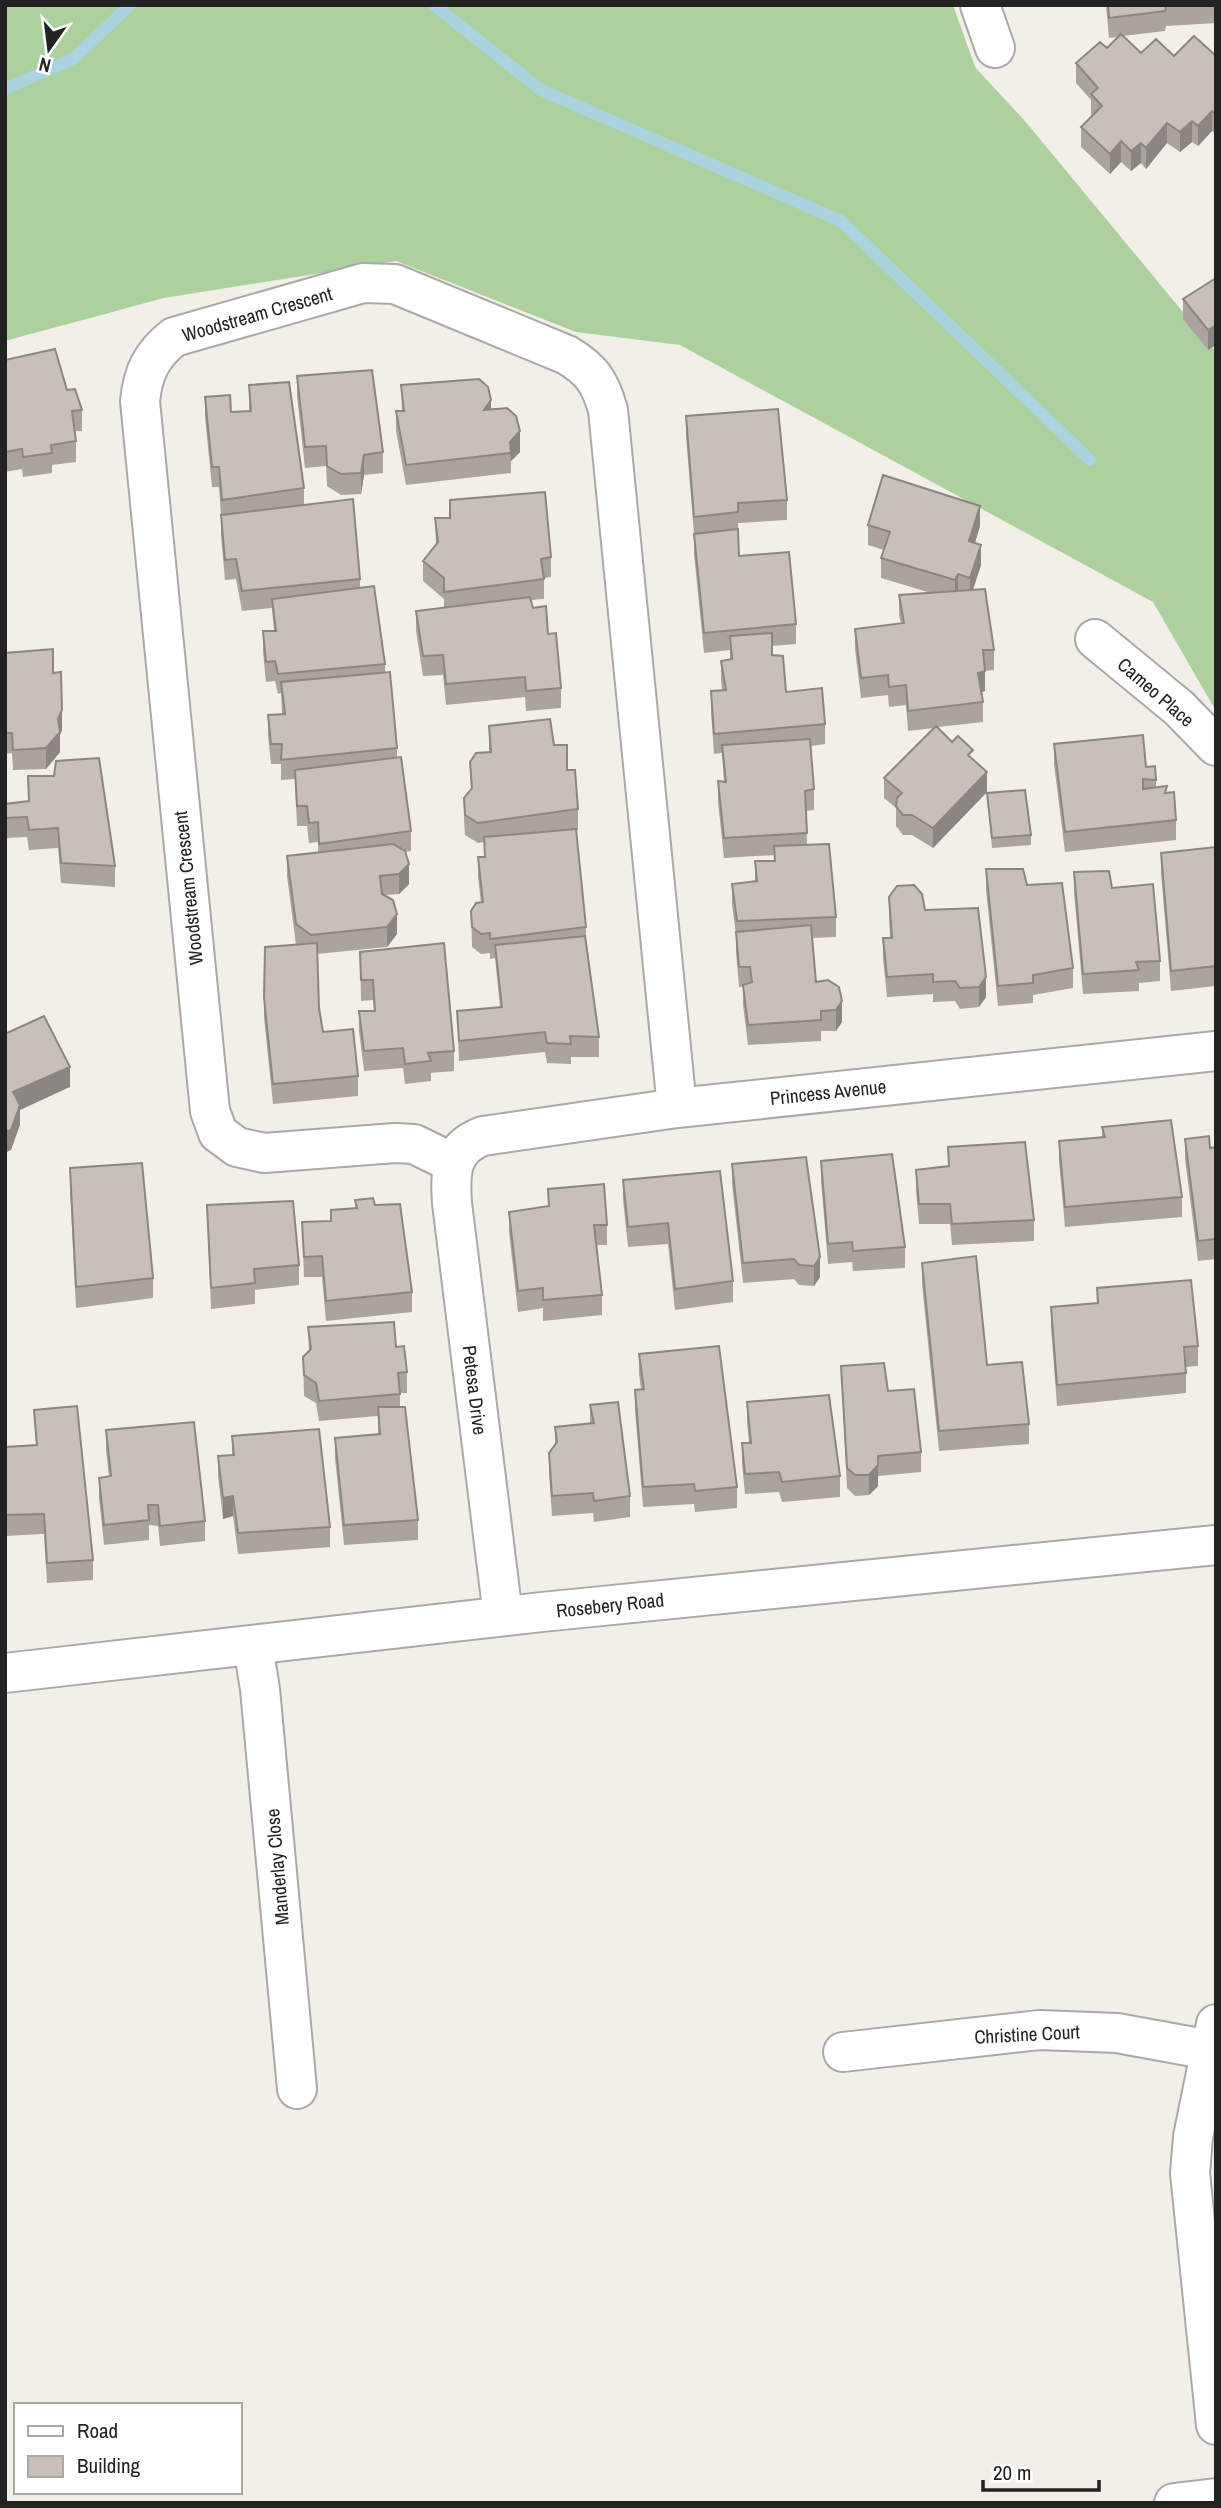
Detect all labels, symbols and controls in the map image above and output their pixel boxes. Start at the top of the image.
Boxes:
north arrow [14,14,84,84]
text: N [36,52,53,79]
street label: Woodstream Crescent [179,280,336,348]
street label: Cameo Place [1112,652,1200,732]
street label: Woodstream Crescent [167,809,209,966]
street label: Princess Avenue [769,1073,887,1111]
street label: Petesa Drive [457,1344,493,1436]
street label: Rosebery Road [555,1586,665,1624]
street label: Manderlay Close [259,1808,295,1926]
street label: Christine Court [974,2018,1081,2050]
legend [14,2403,242,2494]
text: Road [77,2416,118,2445]
scale bar [983,2448,1098,2492]
text: Building [77,2451,141,2480]
text: 20 m [993,2458,1031,2487]

